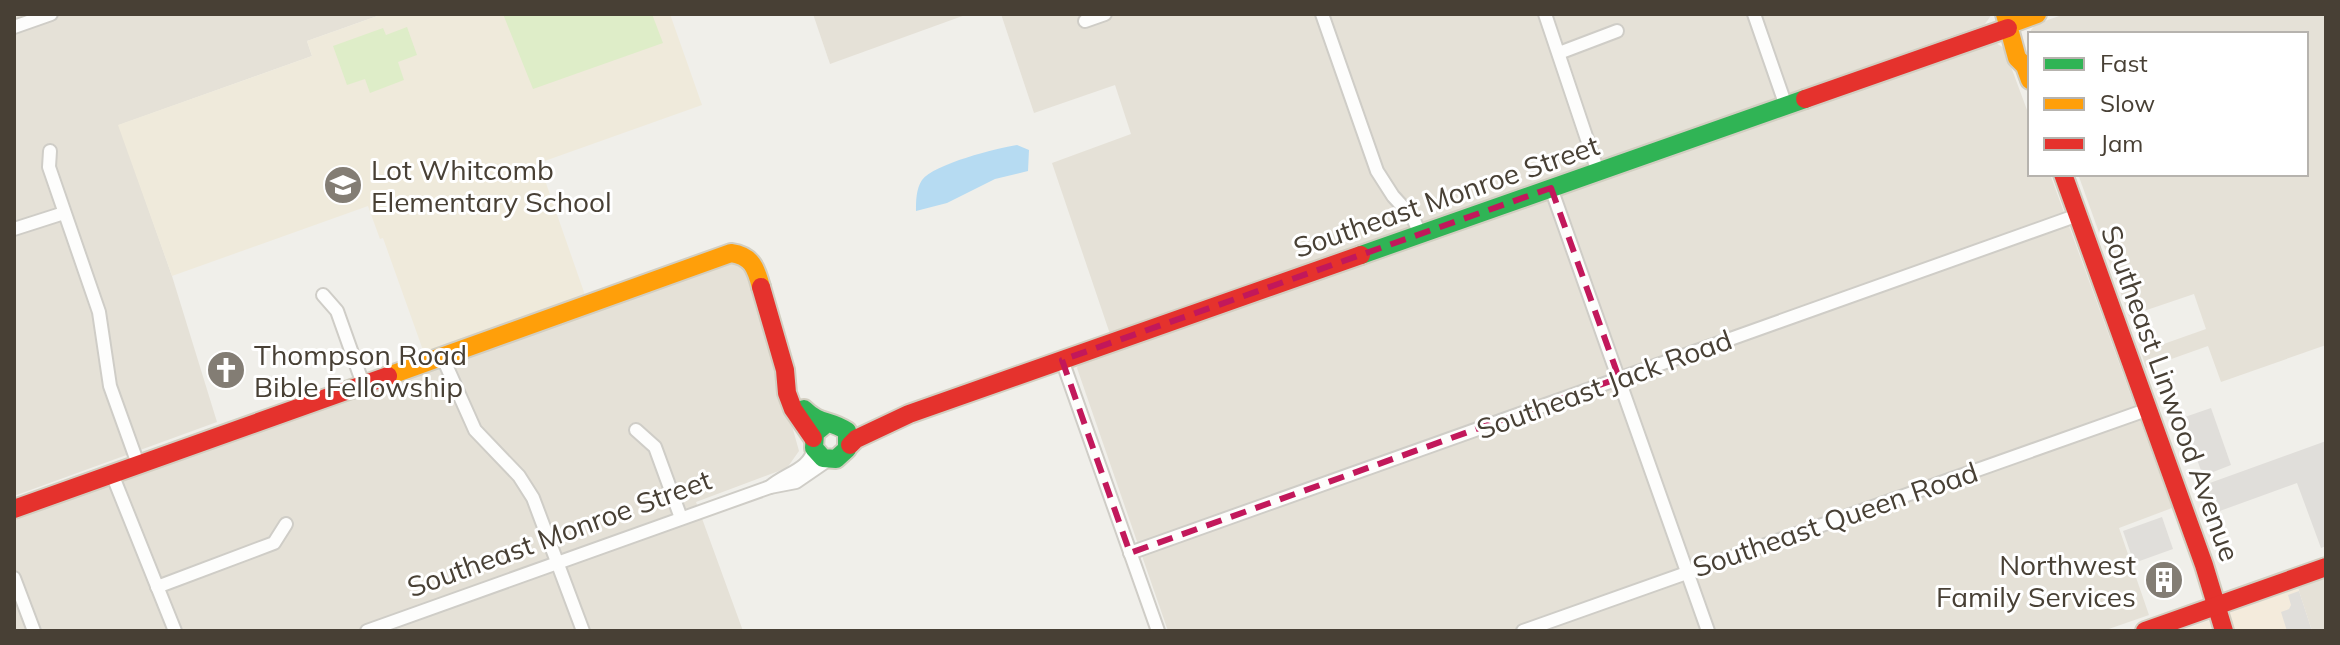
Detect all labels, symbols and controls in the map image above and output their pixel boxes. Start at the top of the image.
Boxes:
legend [2028,32,2308,176]
text: Fast [2100,48,2148,78]
text: Slow [2100,88,2155,118]
street label: Southeast Monroe Street [1289,127,1604,265]
text: Jam [2100,128,2143,158]
place label: Lot Whitcomb Elementary School [371,152,612,219]
school or university icon: Lot Whitcomb Elementary School [322,164,364,206]
street label: Southeast Linwood Avenue [2094,220,2248,566]
street label: Southeast Jack Road [1472,322,1736,446]
place label: Thompson Road Bible Fellowship [254,337,467,404]
church icon: Thompson Road Bible Fellowship [205,349,247,391]
street label: Southeast Queen Road [1688,454,1982,584]
street label: Southeast Monroe Street [402,462,716,604]
place label: Northwest Family Services [1936,547,2136,614]
building icon: Northwest Family Services [2143,559,2185,601]

